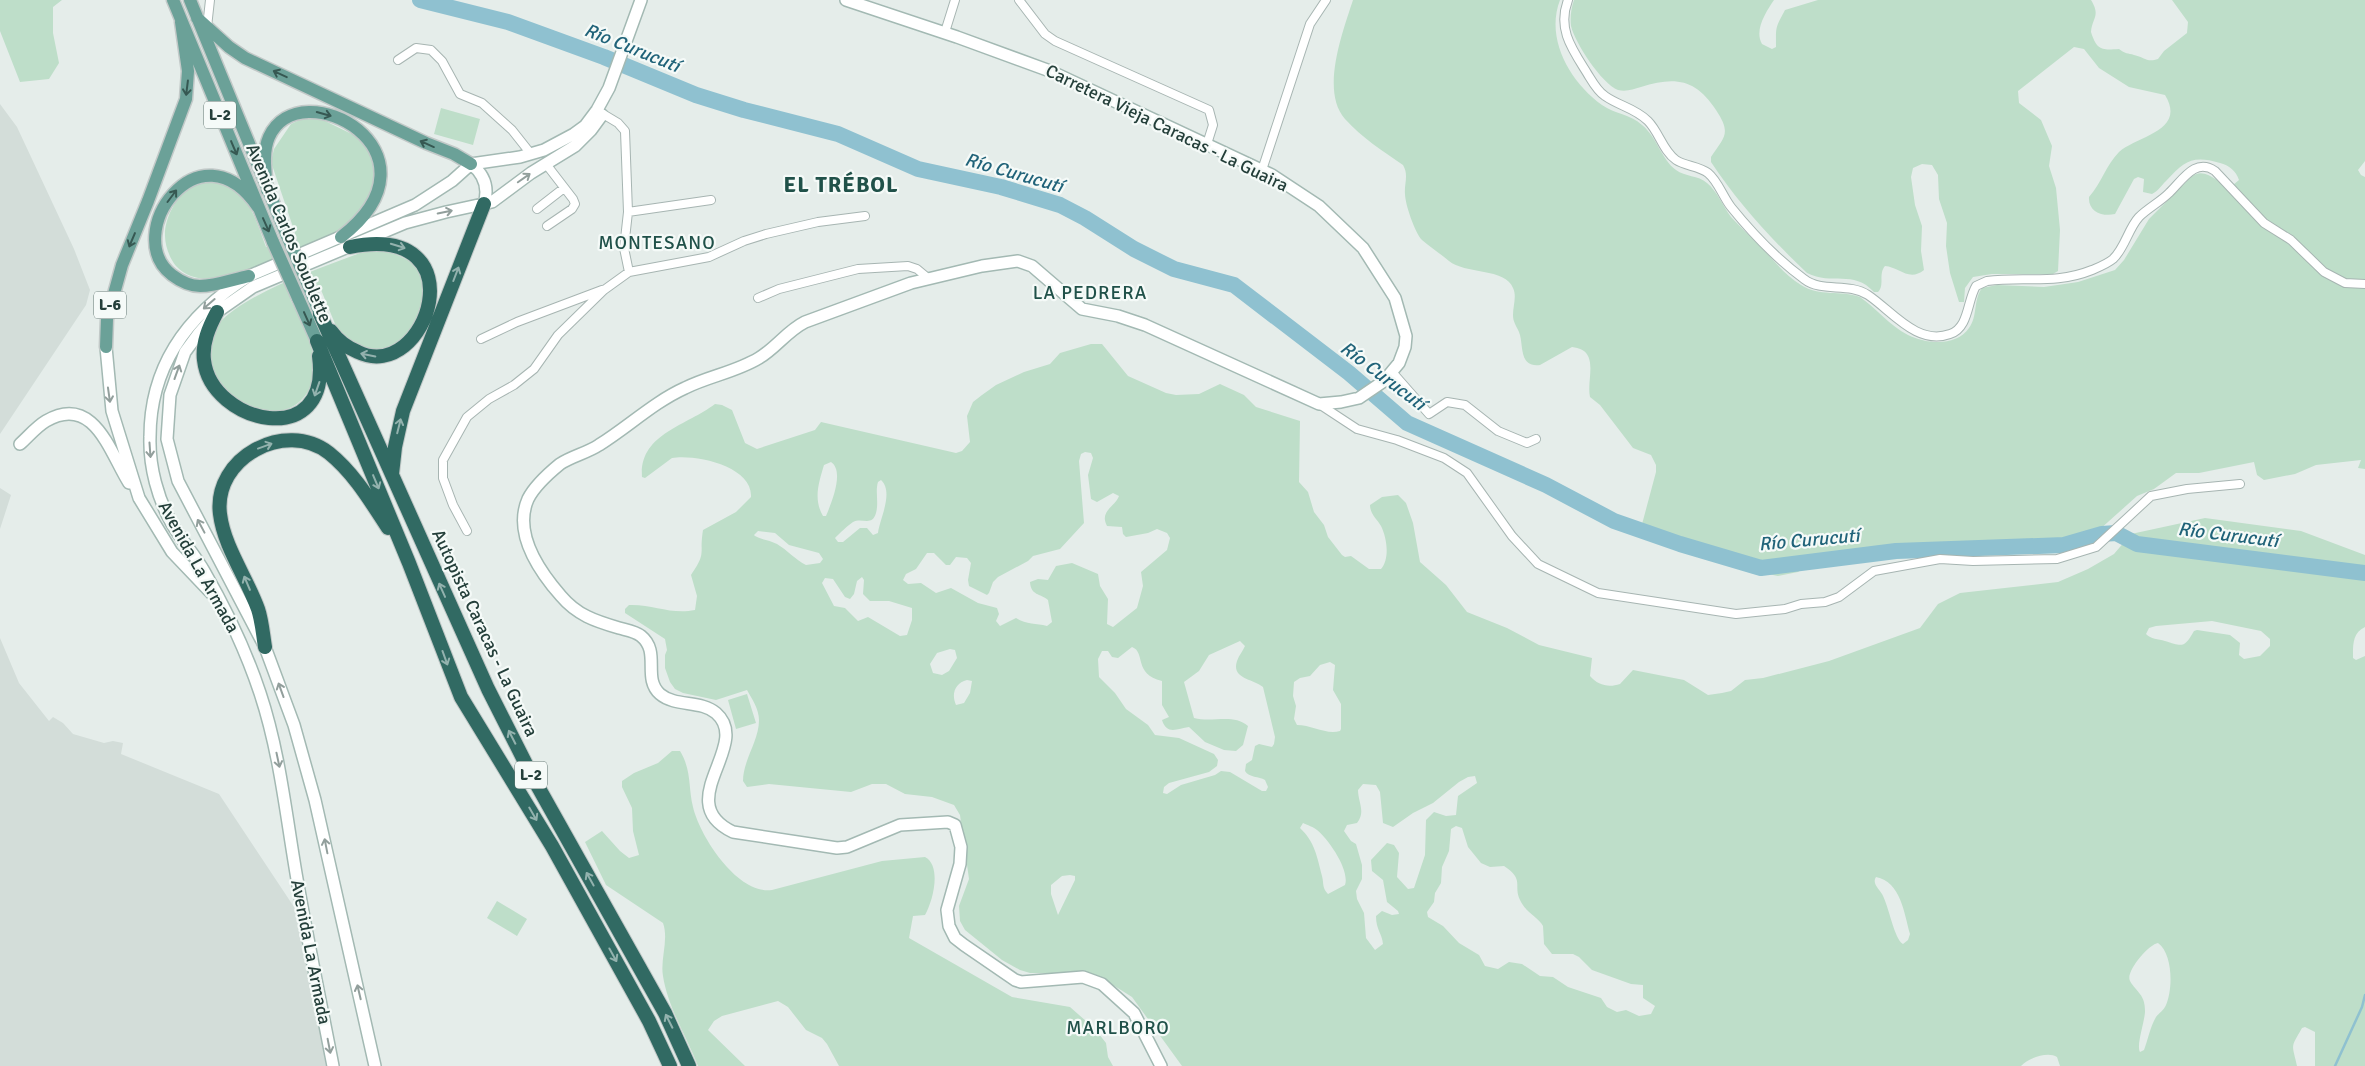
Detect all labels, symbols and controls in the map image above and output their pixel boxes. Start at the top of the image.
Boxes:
water label: Río Curucutí [581,18,687,79]
street label: Carretera Vieja Caracas - La Guaira [1042,60,1292,196]
one-way arrow [273,69,288,79]
one-way arrow [182,80,192,96]
road number: L-2 [204,102,236,128]
one-way arrow [316,109,332,119]
one-way arrow [420,138,435,148]
one-way arrow [229,140,239,155]
street label: Avenida Carlos Soublette [241,140,337,326]
water label: Río Curucutí [962,148,1070,200]
district label: EL TRÉBOL [784,171,898,198]
one-way arrow [516,173,530,183]
one-way arrow [166,190,177,203]
one-way arrow [436,207,452,216]
one-way arrow [261,217,271,232]
district label: MONTESANO [598,231,716,255]
one-way arrow [127,232,136,248]
one-way arrow [389,242,405,251]
one-way arrow [452,267,461,282]
district label: LA PEDRERA [1033,281,1147,305]
road number: L-6 [94,292,126,318]
one-way arrow [203,298,216,310]
one-way arrow [303,311,313,326]
water label: Río Curucutí [1335,336,1434,418]
one-way arrow [361,350,377,359]
one-way arrow [173,365,182,380]
one-way arrow [312,380,321,396]
one-way arrow [104,387,114,403]
one-way arrow [395,419,404,435]
one-way arrow [146,441,155,457]
one-way arrow [257,441,272,450]
one-way arrow [372,475,381,490]
street label: Avenida La Armada [154,497,244,637]
water label: Río Curucutí [2176,517,2283,554]
one-way arrow [196,519,206,534]
water label: Río Curucutí [1758,523,1864,556]
street label: Autopista Caracas - La Guaira [427,526,543,740]
one-way arrow [242,576,251,592]
one-way arrow [437,583,447,598]
one-way arrow [441,649,450,665]
one-way arrow [276,683,285,698]
one-way arrow [507,729,517,744]
one-way arrow [274,752,283,768]
road number: L-2 [515,762,547,788]
one-way arrow [529,806,539,820]
one-way arrow [320,838,330,854]
one-way arrow [585,872,595,887]
street label: Avenida La Armada [286,878,336,1026]
one-way arrow [608,948,618,962]
one-way arrow [354,984,363,1000]
one-way arrow [664,1014,674,1029]
district label: MARLBORO [1066,1016,1170,1040]
one-way arrow [325,1037,335,1053]

